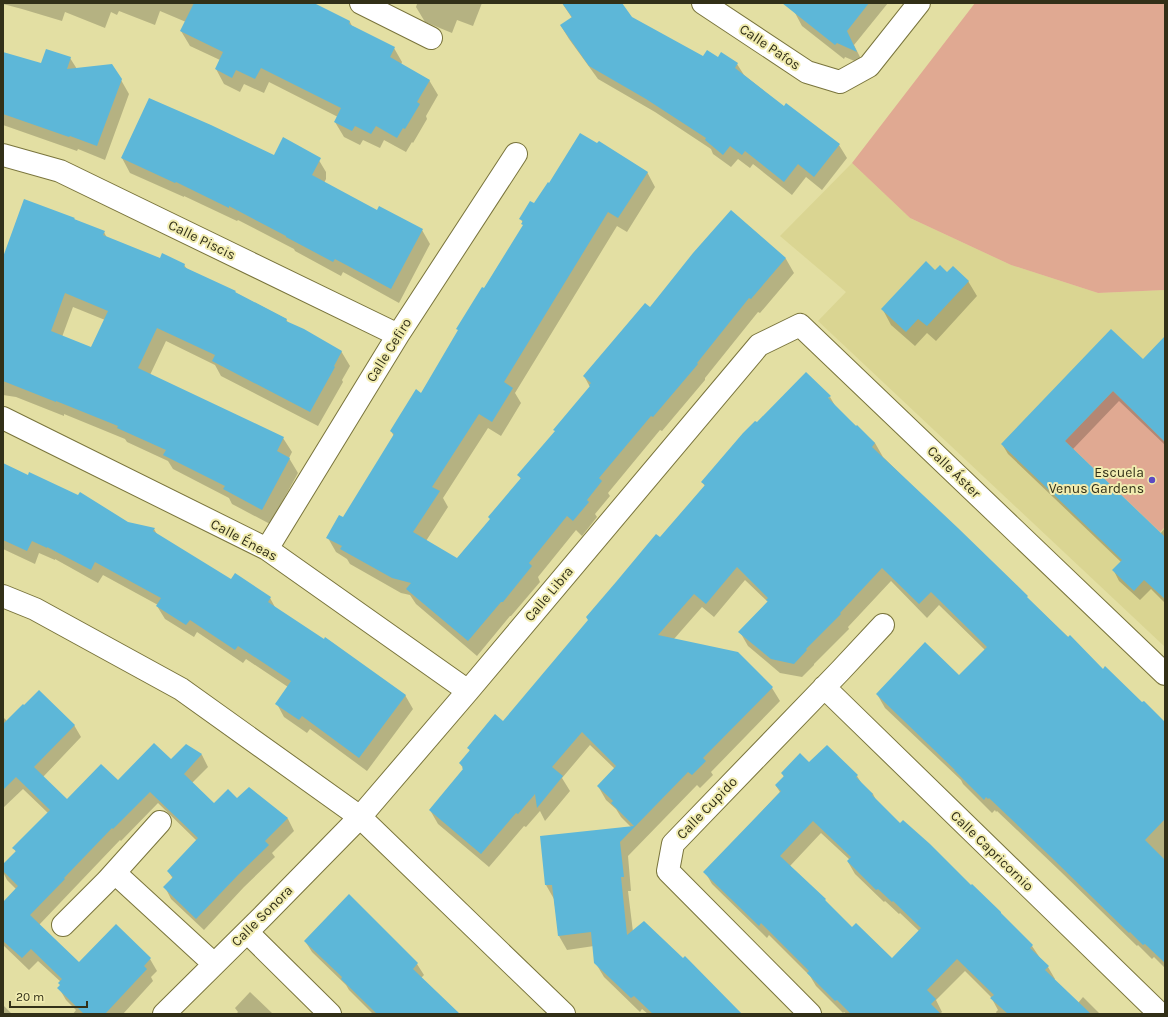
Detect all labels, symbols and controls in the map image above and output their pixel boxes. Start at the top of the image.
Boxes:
street label: Calle Pafos [736,20,804,74]
street label: Calle Piscis [166,216,238,264]
street label: Calle Cefiro [363,315,415,385]
street label: Calle Áster [924,442,986,502]
place label: Escuela Venus Gardens [1049,464,1144,497]
marker: Escuela Venus Gardens [1147,475,1157,485]
street label: Calle Éneas [208,514,281,565]
street label: Calle Libra [521,563,577,625]
street label: Calle Cupido [673,773,741,843]
street label: Calle Capricornio [947,807,1037,895]
street label: Calle Sonora [228,882,296,950]
scale bar [10,983,87,1009]
text: 20 m [16,990,44,1004]

